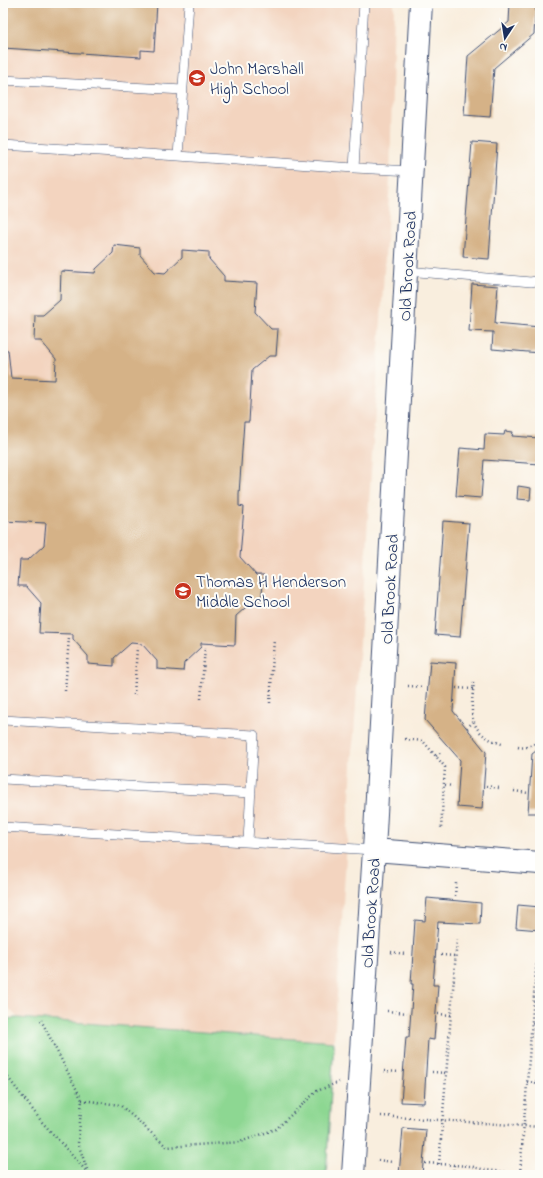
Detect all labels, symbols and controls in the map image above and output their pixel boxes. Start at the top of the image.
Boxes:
north arrow [485,18,525,58]
text: N [498,38,508,55]
place label: John Marshall High School [210,57,304,104]
school or university icon: John Marshall High School [187,68,207,88]
street label: Old Brook Road [393,210,424,322]
street label: Old Brook Road [375,533,406,645]
place label: Thomas H Henderson Middle School [196,570,346,615]
school or university icon: Thomas H Henderson Middle School [173,581,193,601]
street label: Old Brook Road [355,857,388,969]

